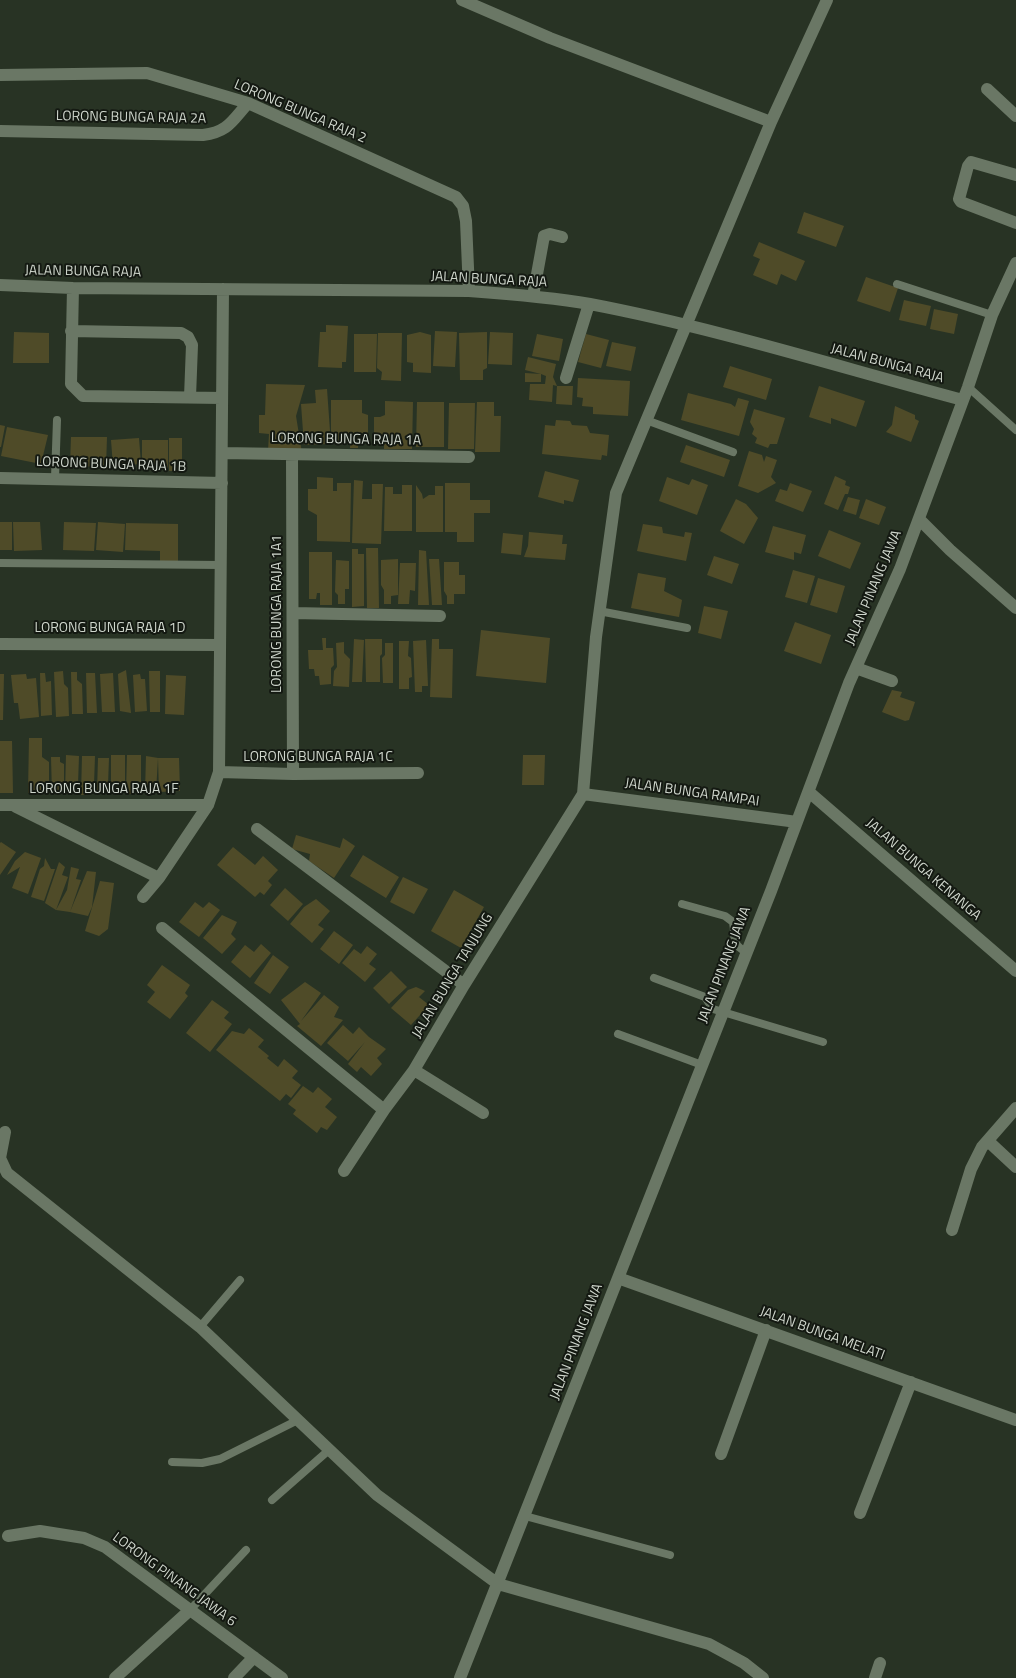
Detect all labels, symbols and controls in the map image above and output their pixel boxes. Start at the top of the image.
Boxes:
street label: LORONG BUNGA RAJA 2 [231,77,369,147]
street label: LORONG BUNGA RAJA 2A [56,108,206,128]
street label: JALAN BUNGA RAJA [25,263,141,281]
street label: JALAN BUNGA RAJA [430,269,548,291]
street label: JALAN BUNGA RAJA [829,341,945,387]
street label: LORONG BUNGA RAJA 1A [271,430,421,450]
street label: LORONG BUNGA RAJA 1B [35,454,187,476]
street label: JALAN PINANG JAWA [842,528,906,648]
street label: LORONG BUNGA RAJA 1A1 [270,535,286,693]
street label: LORONG BUNGA RAJA 1D [34,621,186,637]
street label: LORONG BUNGA RAJA 1C [243,750,393,766]
street label: JALAN BUNGA RAMPAI [624,775,760,811]
street label: LORONG BUNGA RAJA 1F [29,782,179,798]
street label: JALAN BUNGA KENANGA [862,815,984,925]
street label: JALAN PINANG JAWA [695,904,755,1026]
street label: JALAN BUNGA TANJUNG [409,911,497,1041]
street label: JALAN PINANG JAWA [547,1281,607,1403]
street label: JALAN BUNGA MELATI [757,1304,887,1364]
street label: LORONG PINANG JAWA 6 [109,1529,239,1631]

